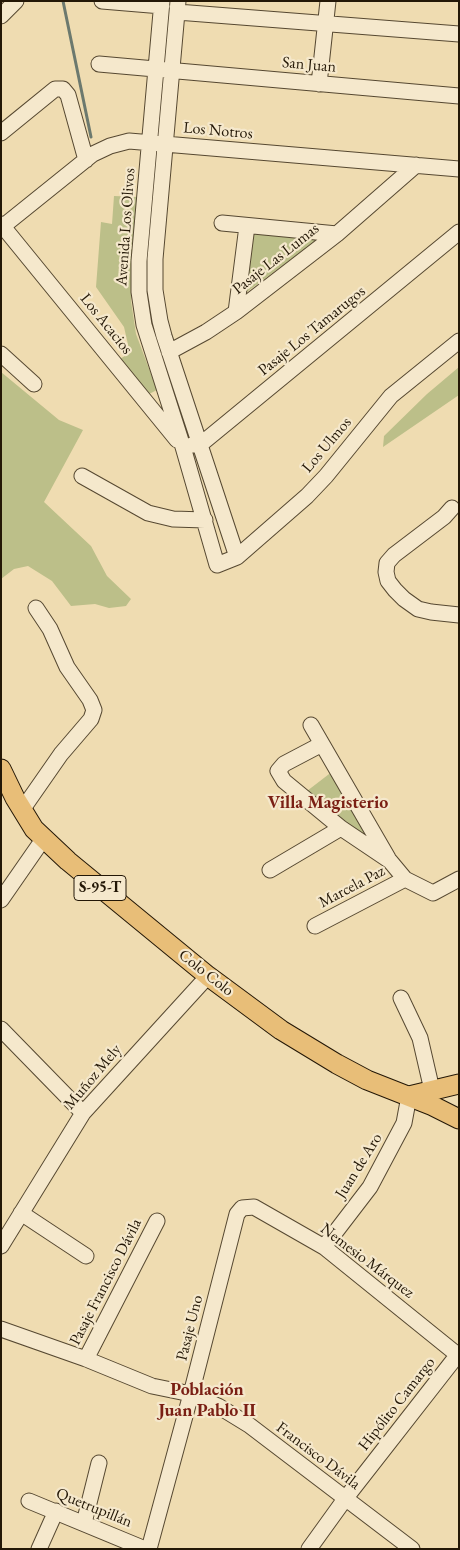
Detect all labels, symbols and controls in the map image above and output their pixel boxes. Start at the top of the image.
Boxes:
street label: San Juan [281,53,337,77]
street label: Los Notros [182,118,254,144]
street label: Avenida Los Olivos [112,167,140,287]
street label: Pasaje Las Lumas [229,219,323,299]
street label: Pasaje Los Tamarugos [254,282,370,380]
street label: Los Acacios [76,290,136,358]
street label: Los Ulmos [298,413,356,477]
district label: Villa Magisterio [268,792,388,814]
street label: Marcela Paz [316,862,388,912]
road number: S-95-T [74,876,126,900]
street label: Colo Colo [175,945,237,1001]
street label: Muñoz Mely [60,1040,126,1114]
street label: Juan de Aro [331,1130,387,1202]
street label: Pasaje Francisco Dávila [66,1216,146,1348]
street label: Nemesio Márquez [316,1219,418,1303]
street label: Pasaje Uno [173,1293,207,1363]
street label: Hipólito Camargo [354,1353,440,1455]
district label: Población Juan Pablo II [158,1379,256,1422]
street label: Francisco Dávila [272,1418,364,1494]
street label: Quetrupillán [53,1484,135,1532]

